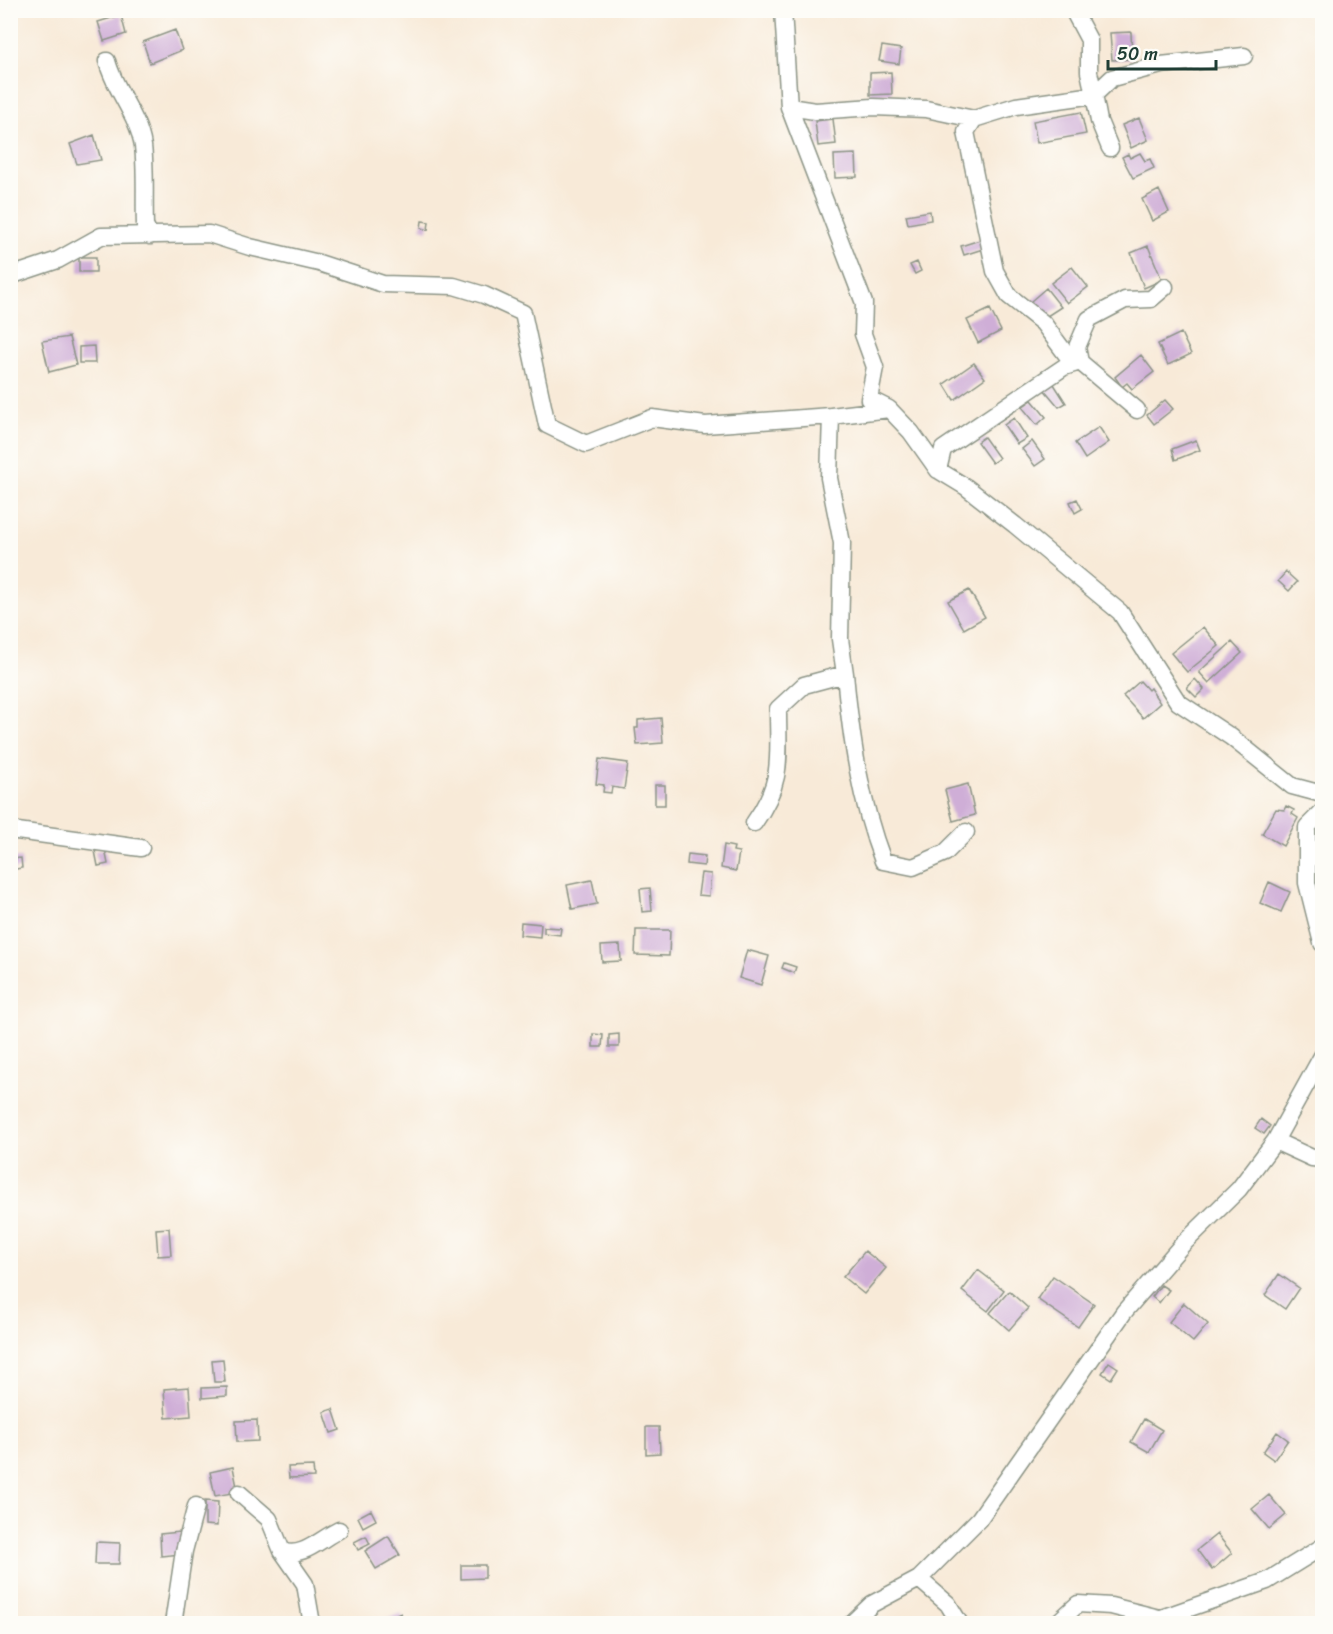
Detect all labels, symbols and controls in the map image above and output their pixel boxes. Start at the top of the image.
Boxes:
scale bar [1108,33,1216,71]
text: 50 m [1117,38,1158,70]

